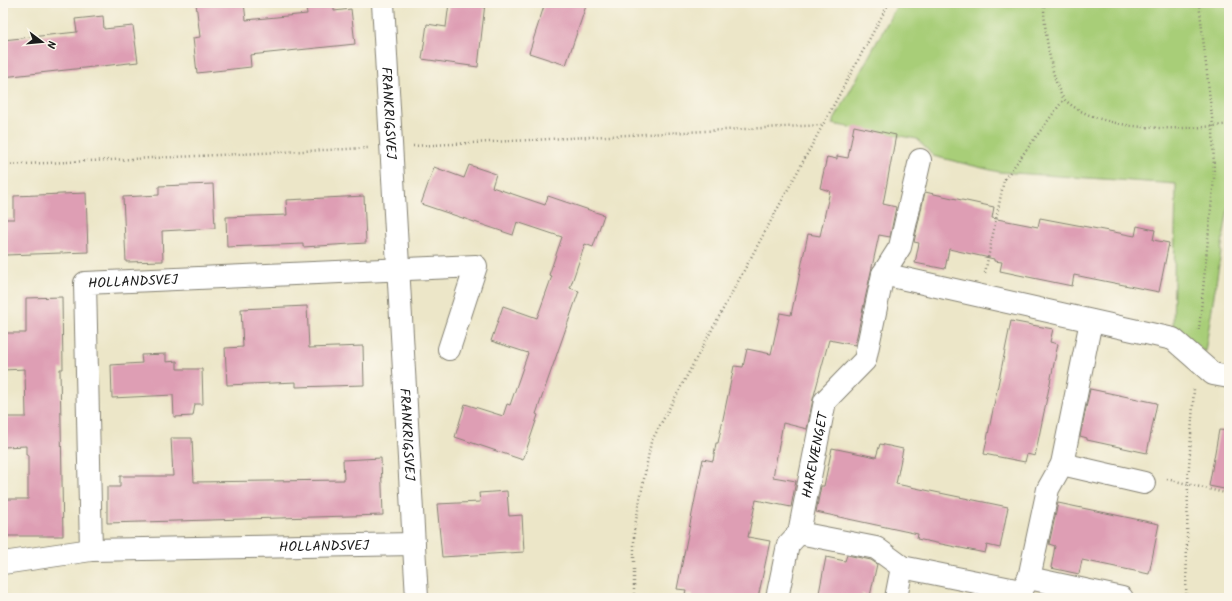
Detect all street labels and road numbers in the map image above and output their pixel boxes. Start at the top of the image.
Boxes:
street label: FRANKRIGSVEJ [375,66,402,160]
street label: HOLLANDSVEJ [88,269,179,295]
street label: FRANKRIGSVEJ [393,388,420,482]
street label: HAREVÆNGET [796,409,835,500]
street label: HOLLANDSVEJ [279,535,370,559]

